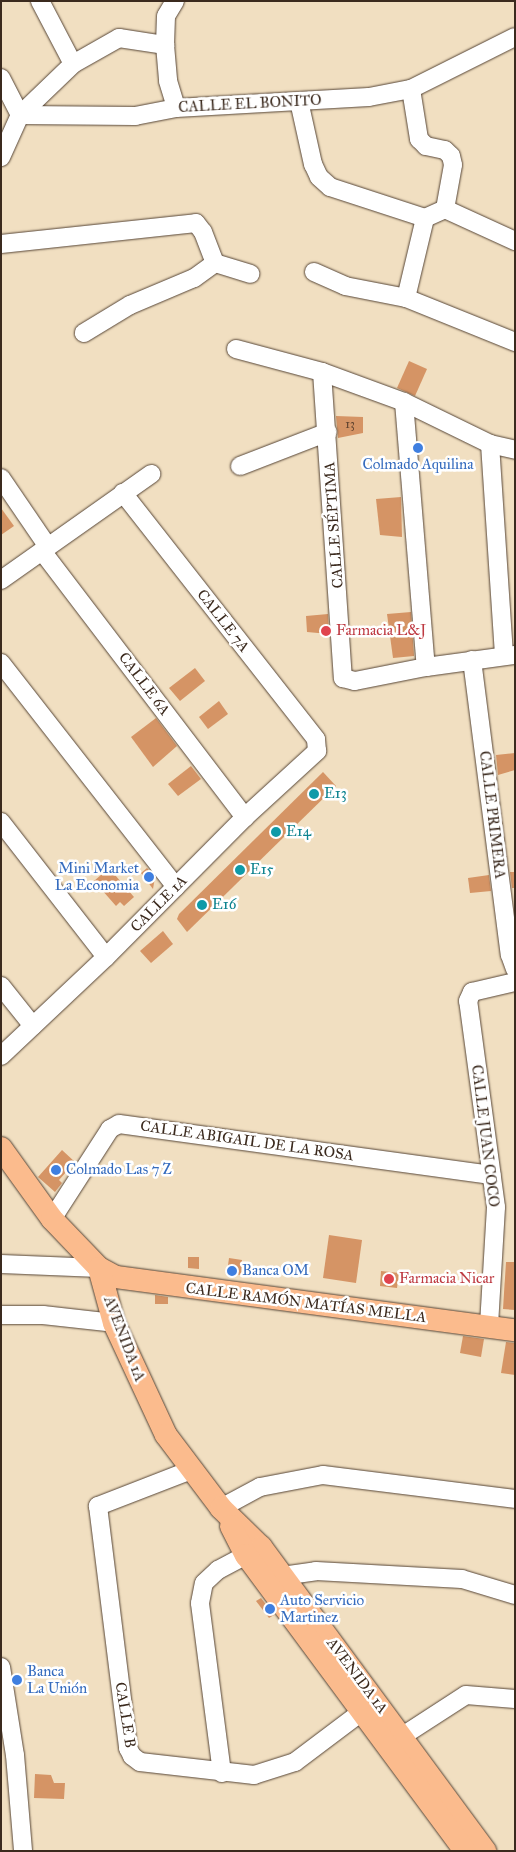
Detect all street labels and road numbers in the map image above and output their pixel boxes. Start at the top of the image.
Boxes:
street label: CALLE EL BONITO [178,91,322,117]
street label: CALLE SÉPTIMA [321,461,347,589]
street label: CALLE 7A [193,586,253,656]
street label: CALLE 6A [114,649,174,719]
street label: CALLE PRIMERA [475,750,509,880]
street label: CALLE 1A [127,872,191,936]
street label: CALLE JUAN COCO [467,1064,503,1208]
street label: CALLE ABIGAIL DE LA ROSA [139,1117,355,1165]
street label: CALLE RAMÓN MATÍAS MELLA [185,1279,427,1327]
street label: AVENIDA 1A [99,1294,149,1384]
street label: AVENIDA 1A [323,1635,391,1717]
street label: CALLE B [111,1681,139,1749]

